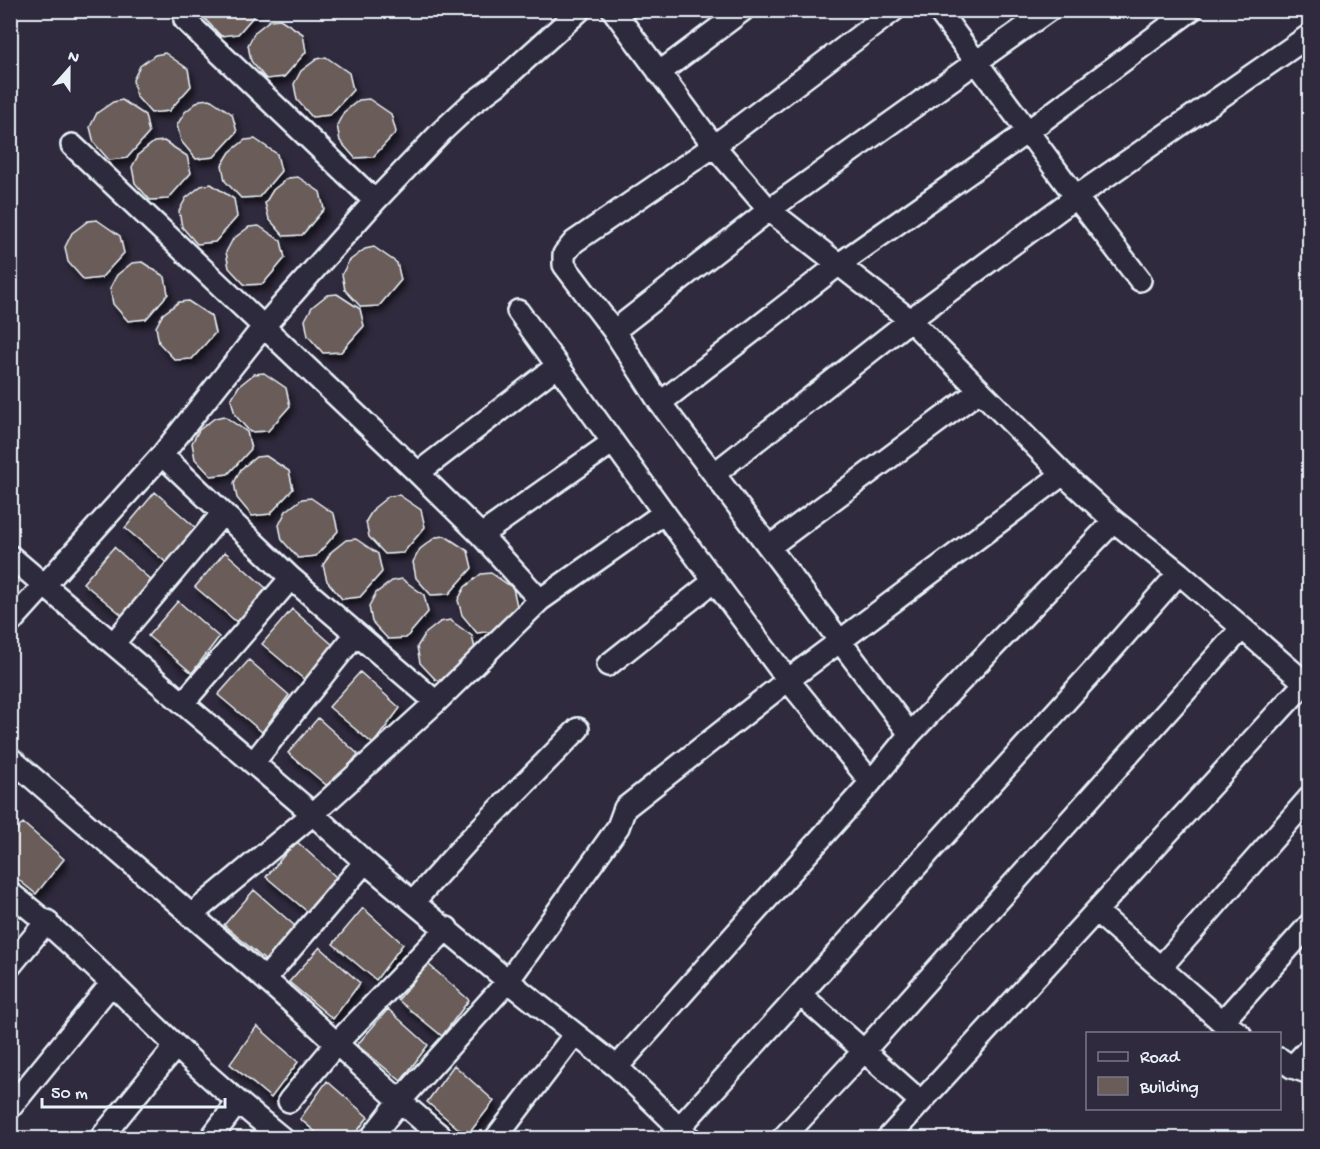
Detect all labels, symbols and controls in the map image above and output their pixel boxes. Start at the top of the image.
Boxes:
north arrow [39,39,99,99]
text: N [65,48,82,69]
legend [1086,1032,1281,1110]
text: Road [1140,1048,1181,1069]
scale bar [42,1071,225,1109]
text: Building [1139,1078,1199,1099]
text: 50 m [51,1084,88,1105]

